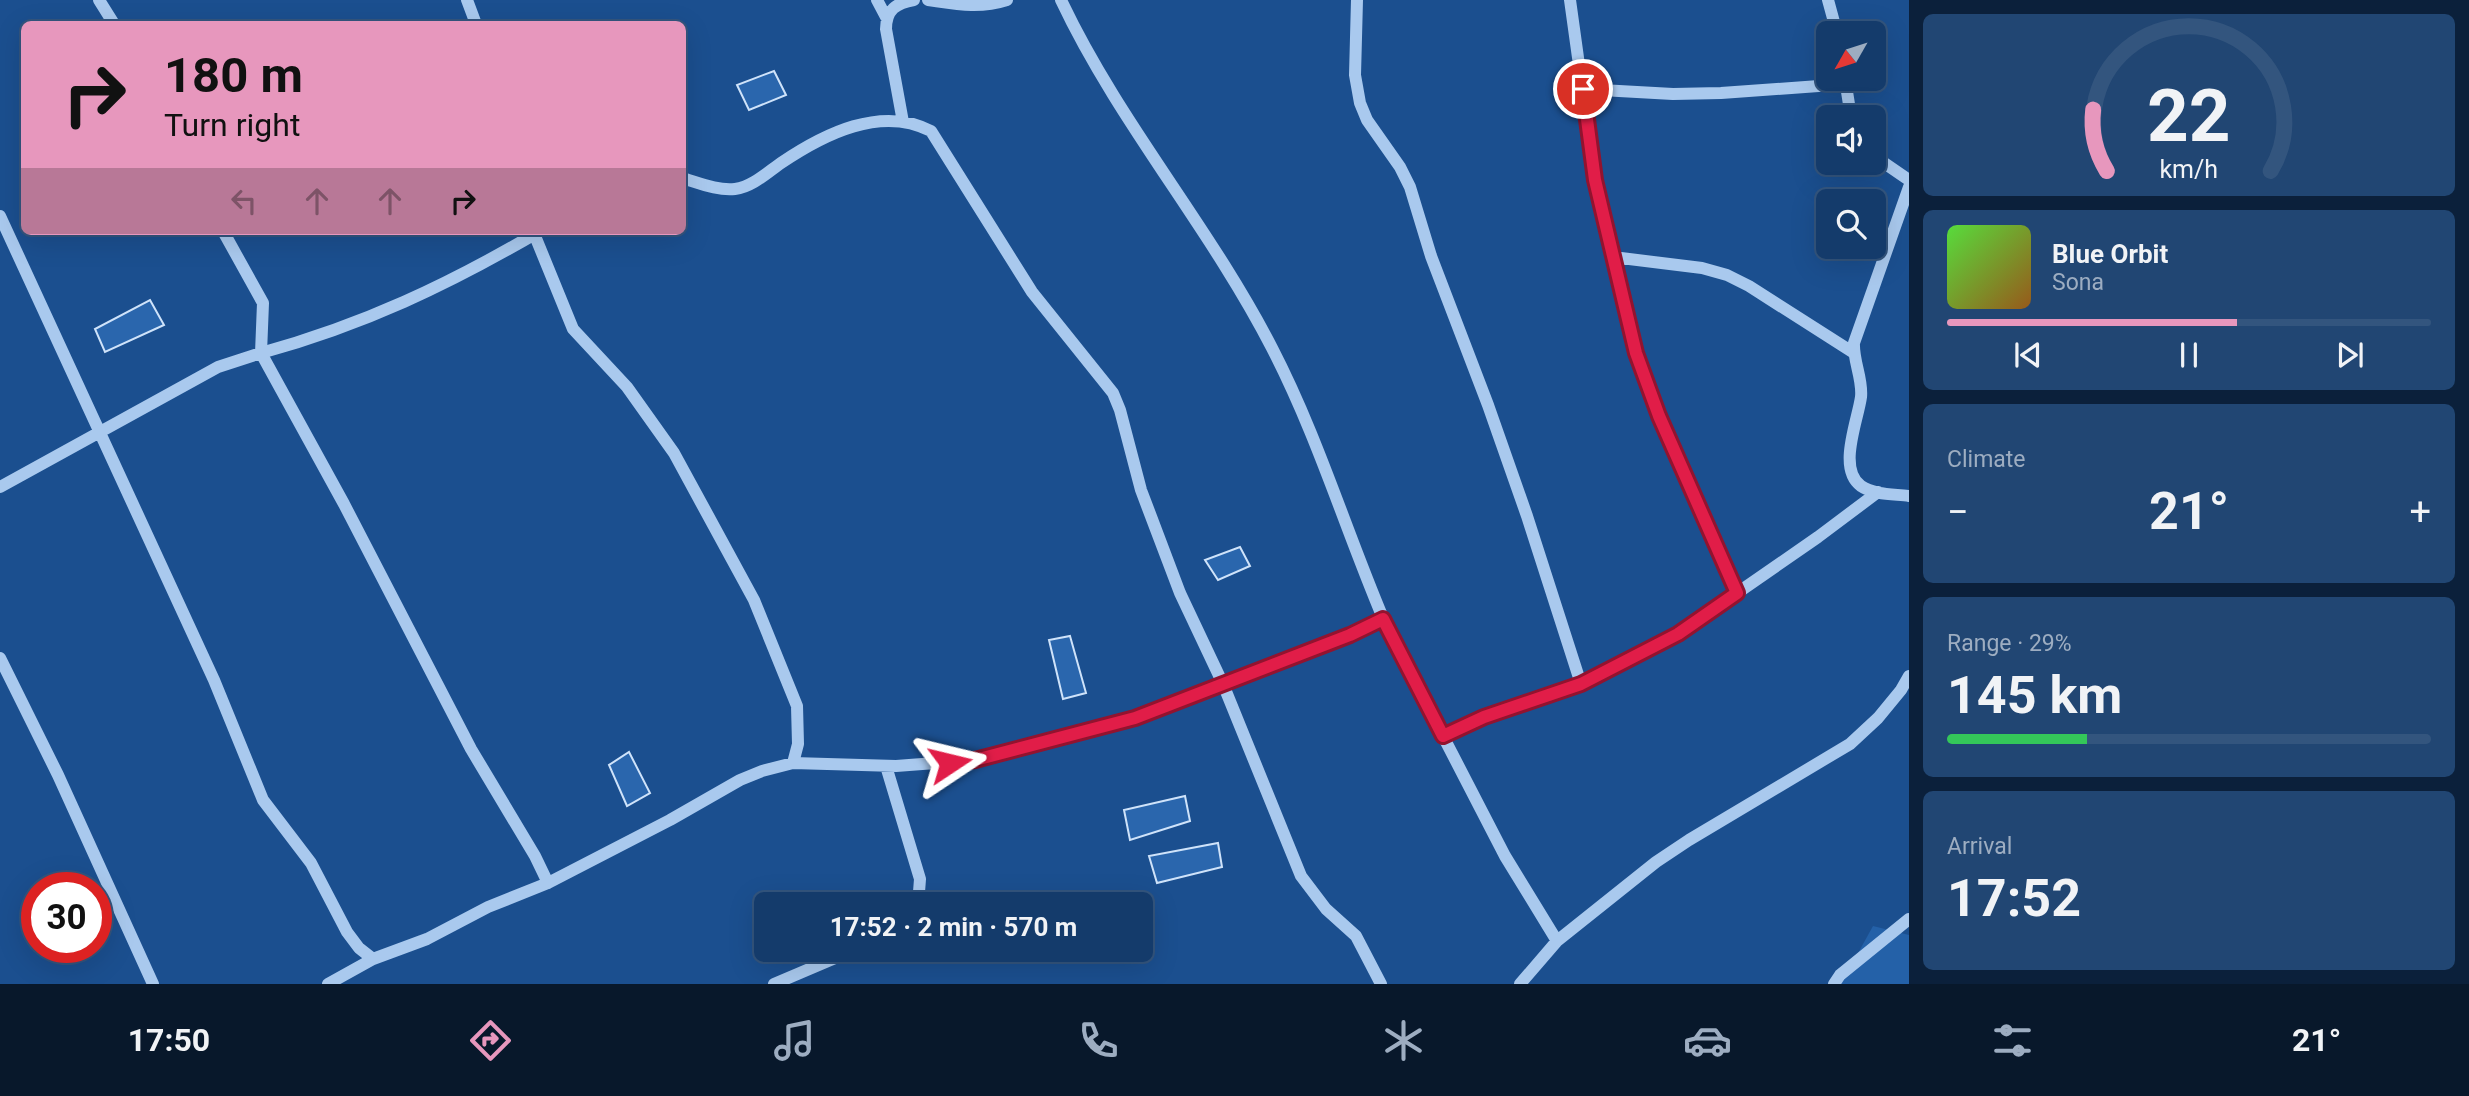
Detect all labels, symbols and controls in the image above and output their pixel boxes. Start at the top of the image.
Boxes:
north arrow [1816,21,1886,91]
map controls [1816,21,1886,259]
text: 180 m [164,47,303,104]
icon: right [49,49,140,140]
pin [1553,59,1613,119]
icon: arrive [1564,70,1602,108]
text: 22 [2147,73,2231,159]
button: sound [1816,105,1886,175]
text: Turn right [164,106,300,144]
text: km/h [2160,155,2218,184]
icon: left [225,182,263,220]
icon: ahead [298,182,336,220]
icon: ahead [371,182,409,220]
icon: right [444,182,482,220]
button: search [1816,189,1886,259]
text: Blue Orbit [2052,239,2168,269]
text: Sona [2052,269,2104,296]
icon: previous [2009,336,2047,374]
icon: pause [2170,336,2208,374]
icon: next [2331,336,2369,374]
text: Climate [1947,446,2026,473]
text: 21° [2149,481,2229,542]
text: − [1947,490,1969,534]
text: + [2409,490,2431,534]
text: Range · 29% [1947,630,2072,657]
text: 145 km [1947,665,2122,726]
position arrow [913,726,987,800]
text: Arrival [1947,833,2012,860]
text: 17:52 [1947,868,2081,929]
speed limit sign: 30 [21,872,112,963]
text: 17:52 · 2 min · 570 m [830,912,1077,942]
icon: directions [466,1016,515,1065]
icon: music [770,1016,819,1065]
icon: phone [1074,1016,1123,1065]
icon: climate [1379,1016,1428,1065]
icon: car [1683,1016,1732,1065]
icon: filters [1988,1016,2037,1065]
text: 17:50 [128,1021,210,1059]
text: 21° [2292,1021,2341,1059]

